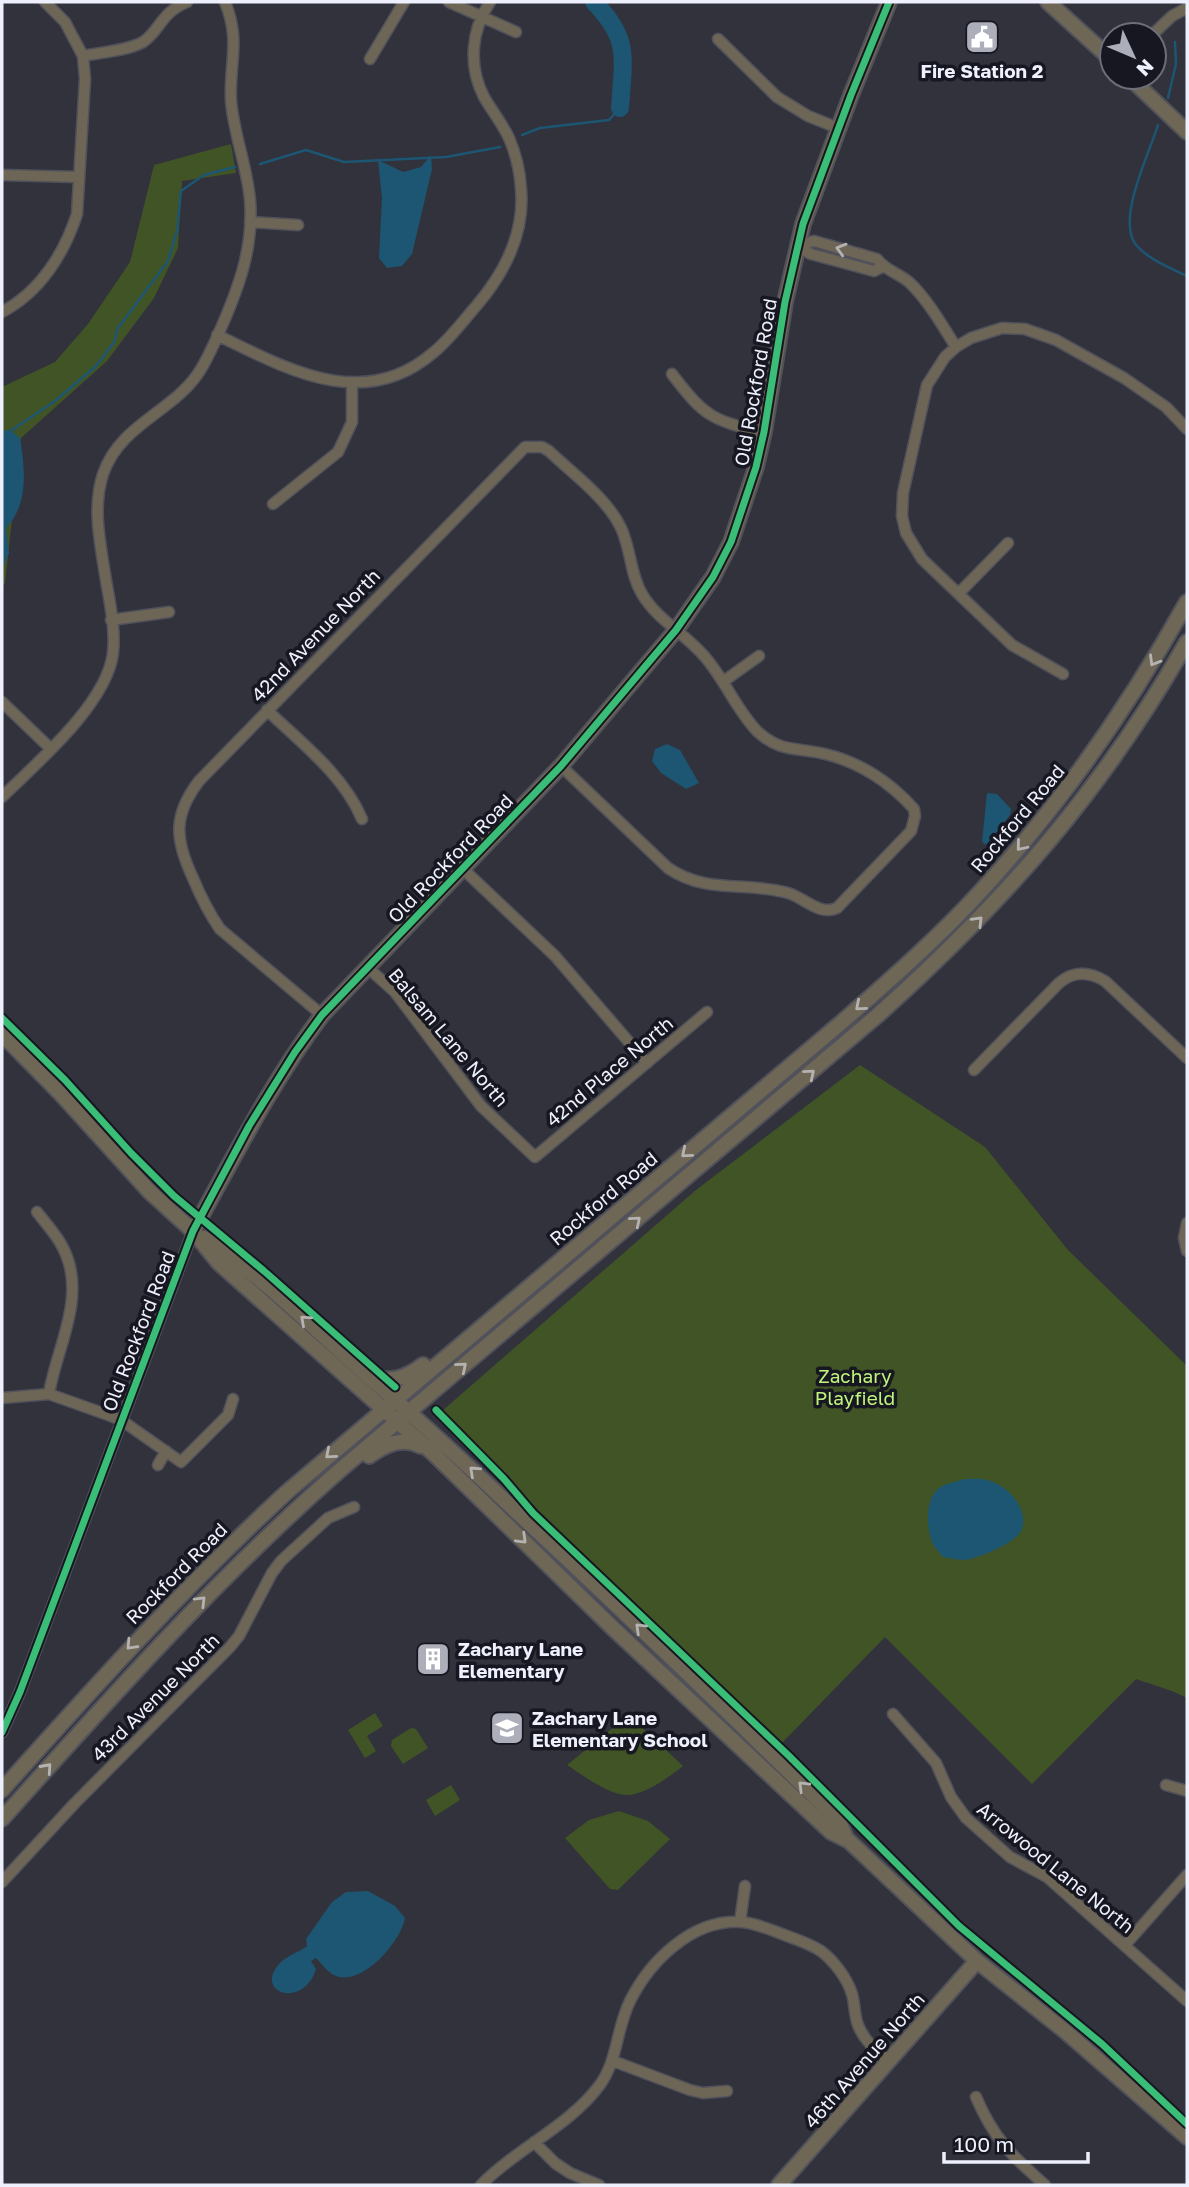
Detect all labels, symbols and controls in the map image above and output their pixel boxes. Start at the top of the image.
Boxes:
public building icon: Fire Station 2 [963,18,1001,56]
north arrow [1098,21,1168,91]
text: N [1132,55,1159,81]
place label: Fire Station 2 [921,59,1043,82]
one-way arrow [835,243,847,257]
street label: Old Rockford Road [729,296,781,468]
street label: 42nd Avenue North [246,564,384,706]
one-way arrow [1149,654,1162,667]
street label: Rockford Road [965,759,1069,877]
street label: Old Rockford Road [383,789,517,927]
one-way arrow [1017,837,1029,850]
one-way arrow [970,916,983,929]
street label: Balsam Lane North [384,963,514,1111]
one-way arrow [855,998,868,1010]
street label: 42nd Place North [541,1011,677,1131]
one-way arrow [801,1070,814,1082]
one-way arrow [681,1144,693,1157]
street label: Rockford Road [544,1146,662,1250]
one-way arrow [627,1217,640,1229]
street label: Old Rockford Road [97,1248,179,1414]
one-way arrow [300,1316,313,1328]
one-way arrow [454,1363,467,1376]
park label: Zachary Playfield [815,1364,895,1409]
one-way arrow [326,1446,339,1458]
one-way arrow [469,1467,482,1480]
street label: Rockford Road [121,1518,231,1628]
one-way arrow [513,1531,526,1544]
one-way arrow [193,1596,206,1609]
one-way arrow [635,1623,648,1636]
street label: 43rd Avenue North [86,1628,224,1766]
one-way arrow [127,1637,139,1650]
place label: Zachary Lane Elementary [458,1637,583,1682]
building icon: Zachary Lane Elementary [414,1640,452,1678]
place label: Zachary Lane Elementary School [532,1706,708,1751]
school or university icon: Zachary Lane Elementary School [488,1709,526,1747]
one-way arrow [39,1763,51,1776]
one-way arrow [799,1781,812,1794]
street label: Arrowood Lane North [973,1797,1139,1937]
street label: 46th Avenue North [799,1988,929,2132]
scale bar [944,2120,1088,2164]
text: 100 m [954,2131,1014,2157]

